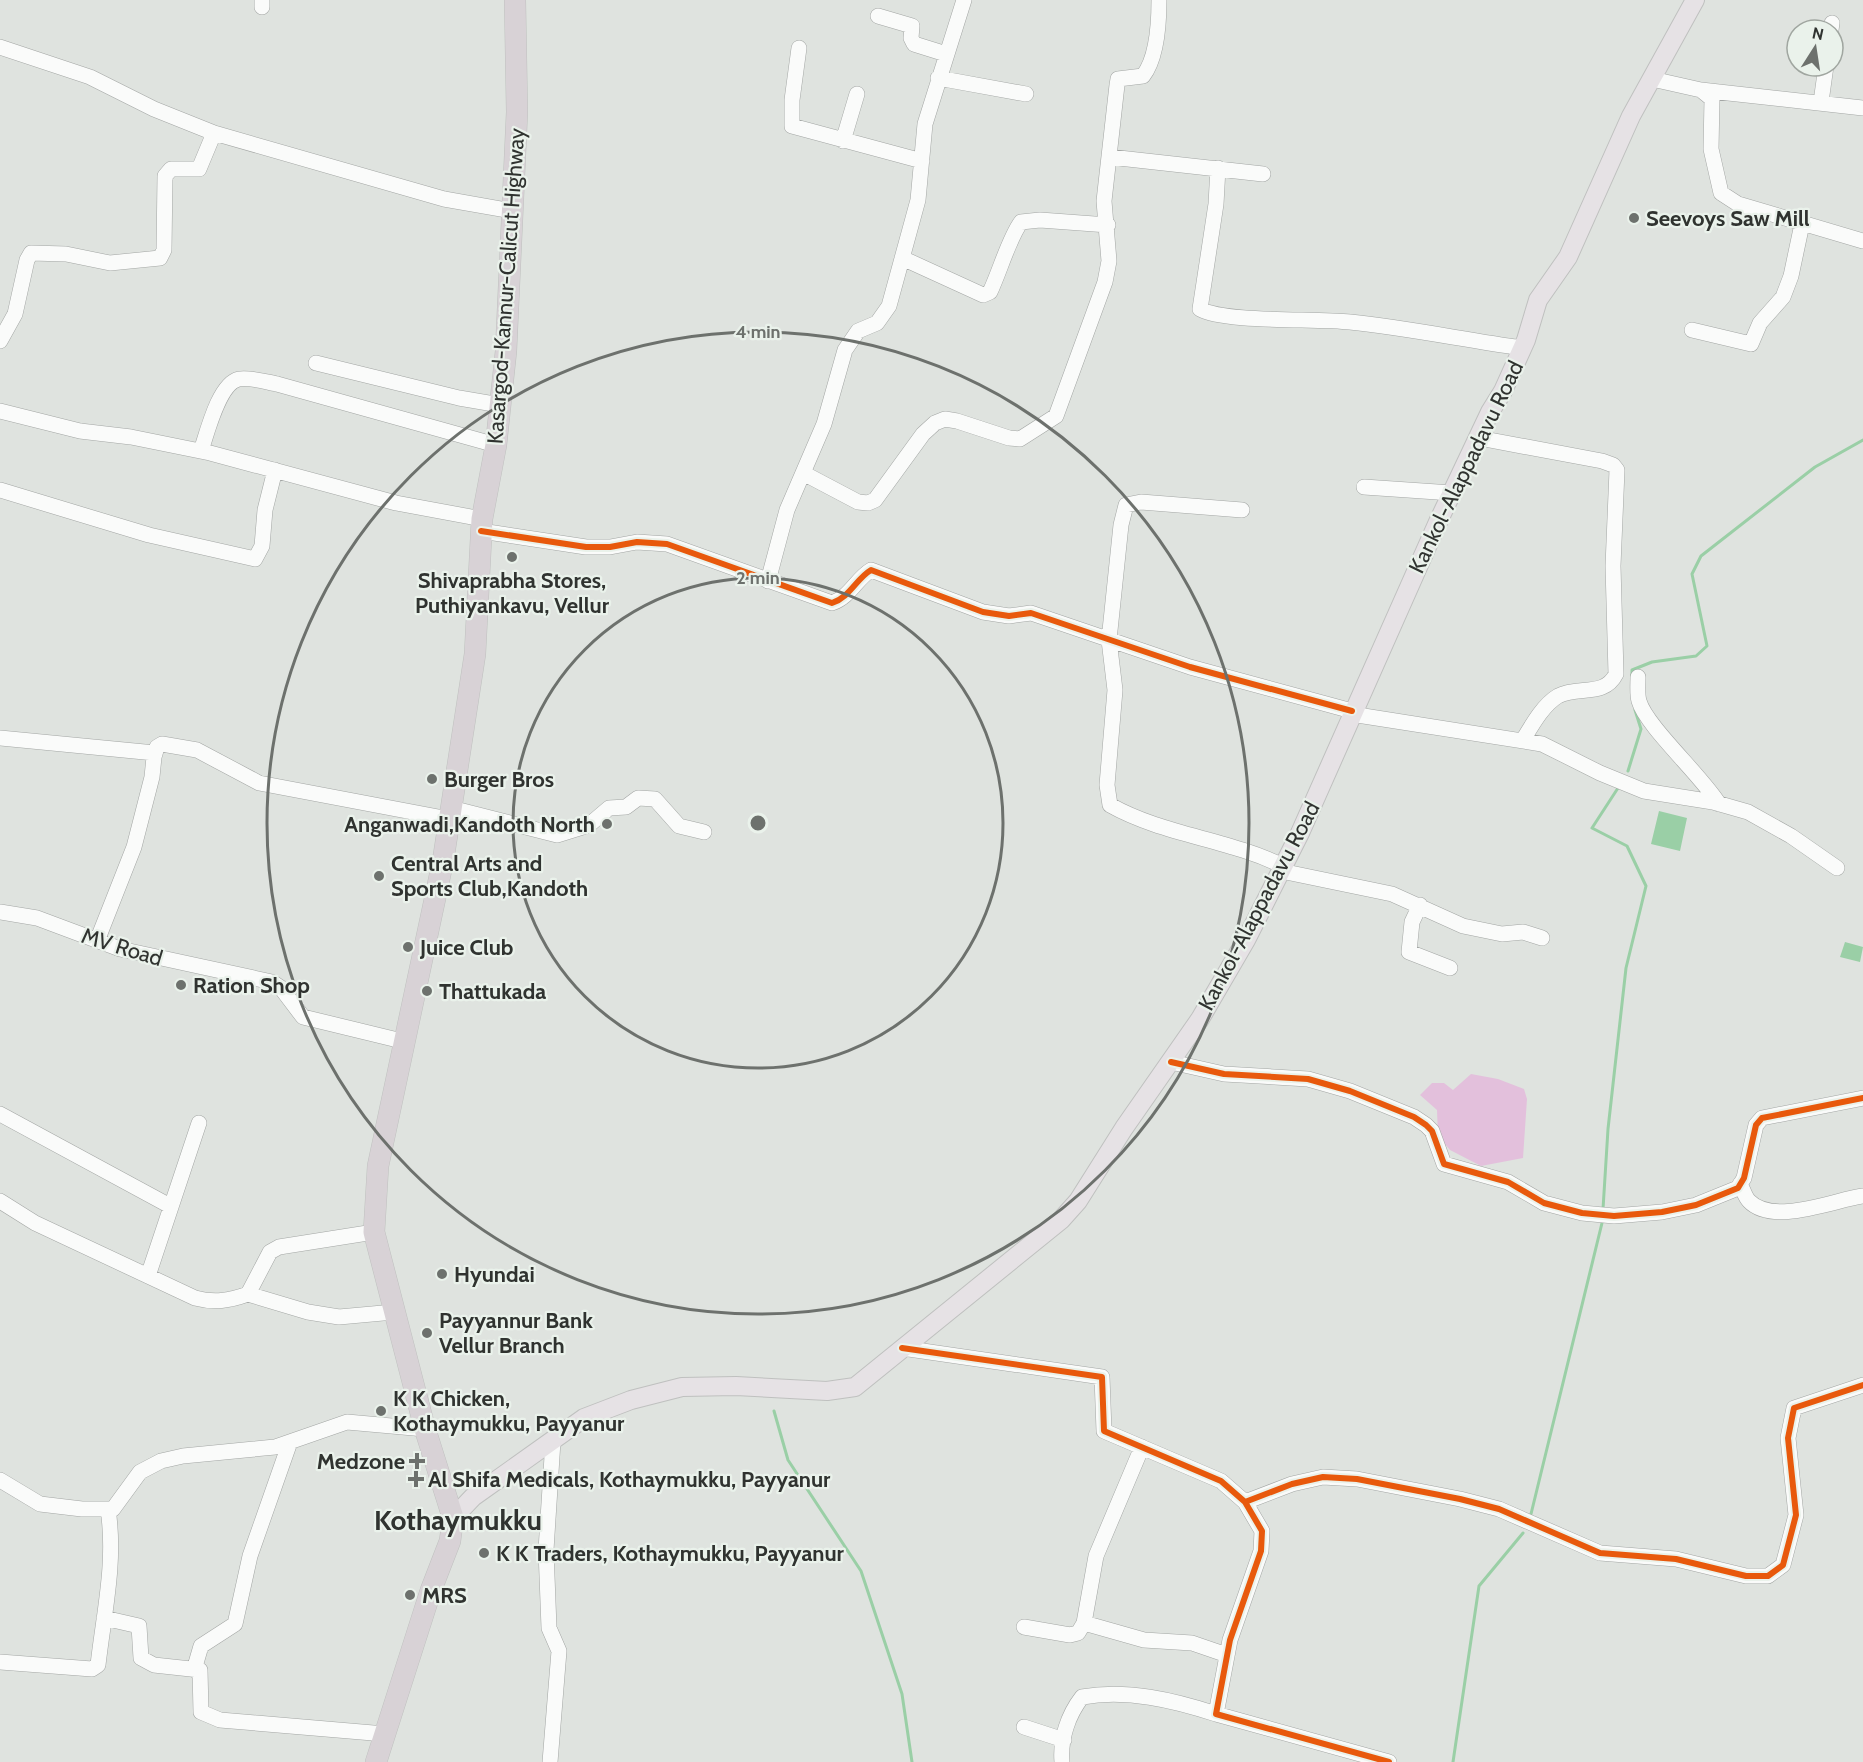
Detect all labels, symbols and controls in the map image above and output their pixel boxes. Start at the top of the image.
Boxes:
north arrow [1785,18,1845,78]
text: N [1811,23,1826,44]
street label: Kasargod-Kannur-Calicut Highway [481,127,531,445]
place label: Seevoys Saw Mill [1646,205,1810,232]
marker: Seevoys Saw Mill [1627,211,1641,225]
text: 4 min [735,321,781,343]
street label: Kankol-Alappadavu Road [1403,356,1529,578]
marker: Shivaprabha Stores, Puthiyankavu, Vellur [505,550,519,564]
place label: Shivaprabha Stores, Puthiyankavu, Vellur [415,567,610,619]
text: 2 min [736,567,780,589]
place label: Burger Bros [444,766,554,793]
marker: Burger Bros [425,772,439,786]
street label: Kankol-Alappadavu Road [1192,797,1326,1015]
place label: Anganwadi,Kandoth North [344,811,595,838]
centre of rings [748,813,768,833]
marker: Anganwadi,Kandoth North [600,817,614,831]
place label: Central Arts and Sports Club,Kandoth [391,850,588,902]
marker: Central Arts and Sports Club,Kandoth [372,869,386,883]
street label: MV Road [78,922,166,972]
place label: Juice Club [419,934,513,961]
marker: Juice Club [401,940,415,954]
place label: Ration Shop [193,972,310,999]
marker: Ration Shop [174,978,188,992]
place label: Thattukada [439,978,546,1005]
marker: Thattukada [420,984,434,998]
place label: Hyundai [454,1261,535,1288]
marker: Hyundai [435,1267,449,1281]
place label: Payyannur Bank Vellur Branch [439,1307,593,1359]
marker: Payyannur Bank Vellur Branch [420,1326,434,1340]
place label: K K Chicken, Kothaymukku, Payyanur [393,1385,625,1437]
marker: K K Chicken, Kothaymukku, Payyanur [374,1404,388,1418]
place label: Medzone [317,1448,405,1475]
marker: Medzone [410,1454,424,1468]
place label: Al Shifa Medicals, Kothaymukku, Payyanur [428,1466,831,1493]
marker: Al Shifa Medicals, Kothaymukku, Payyanur [409,1472,423,1486]
district label: Kothaymukku [374,1503,542,1537]
place label: K K Traders, Kothaymukku, Payyanur [496,1540,845,1567]
marker: K K Traders, Kothaymukku, Payyanur [477,1546,491,1560]
place label: MRS [422,1582,467,1609]
marker: MRS [403,1588,417,1602]

